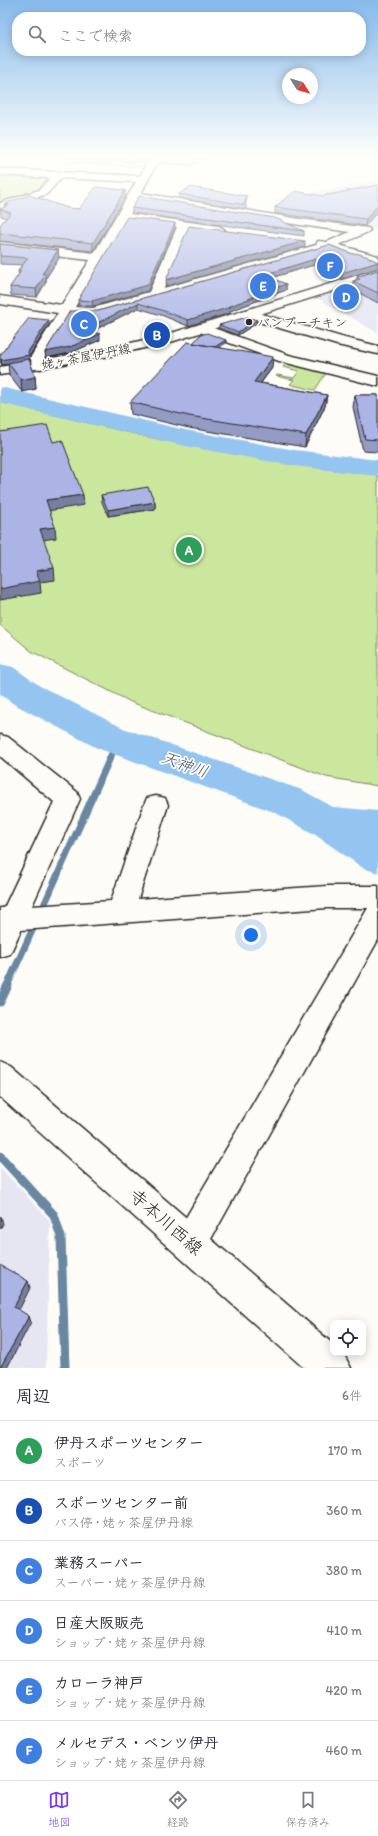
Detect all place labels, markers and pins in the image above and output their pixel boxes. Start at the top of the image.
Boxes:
pin: F [317,251,343,281]
pin: E [250,271,276,301]
pin: D [333,282,359,312]
pin: C [71,309,97,339]
place label: バンブーチキン [257,315,347,330]
marker: バンブーチキン [244,317,254,327]
pin: B [144,320,170,350]
pin: A [176,535,202,565]

